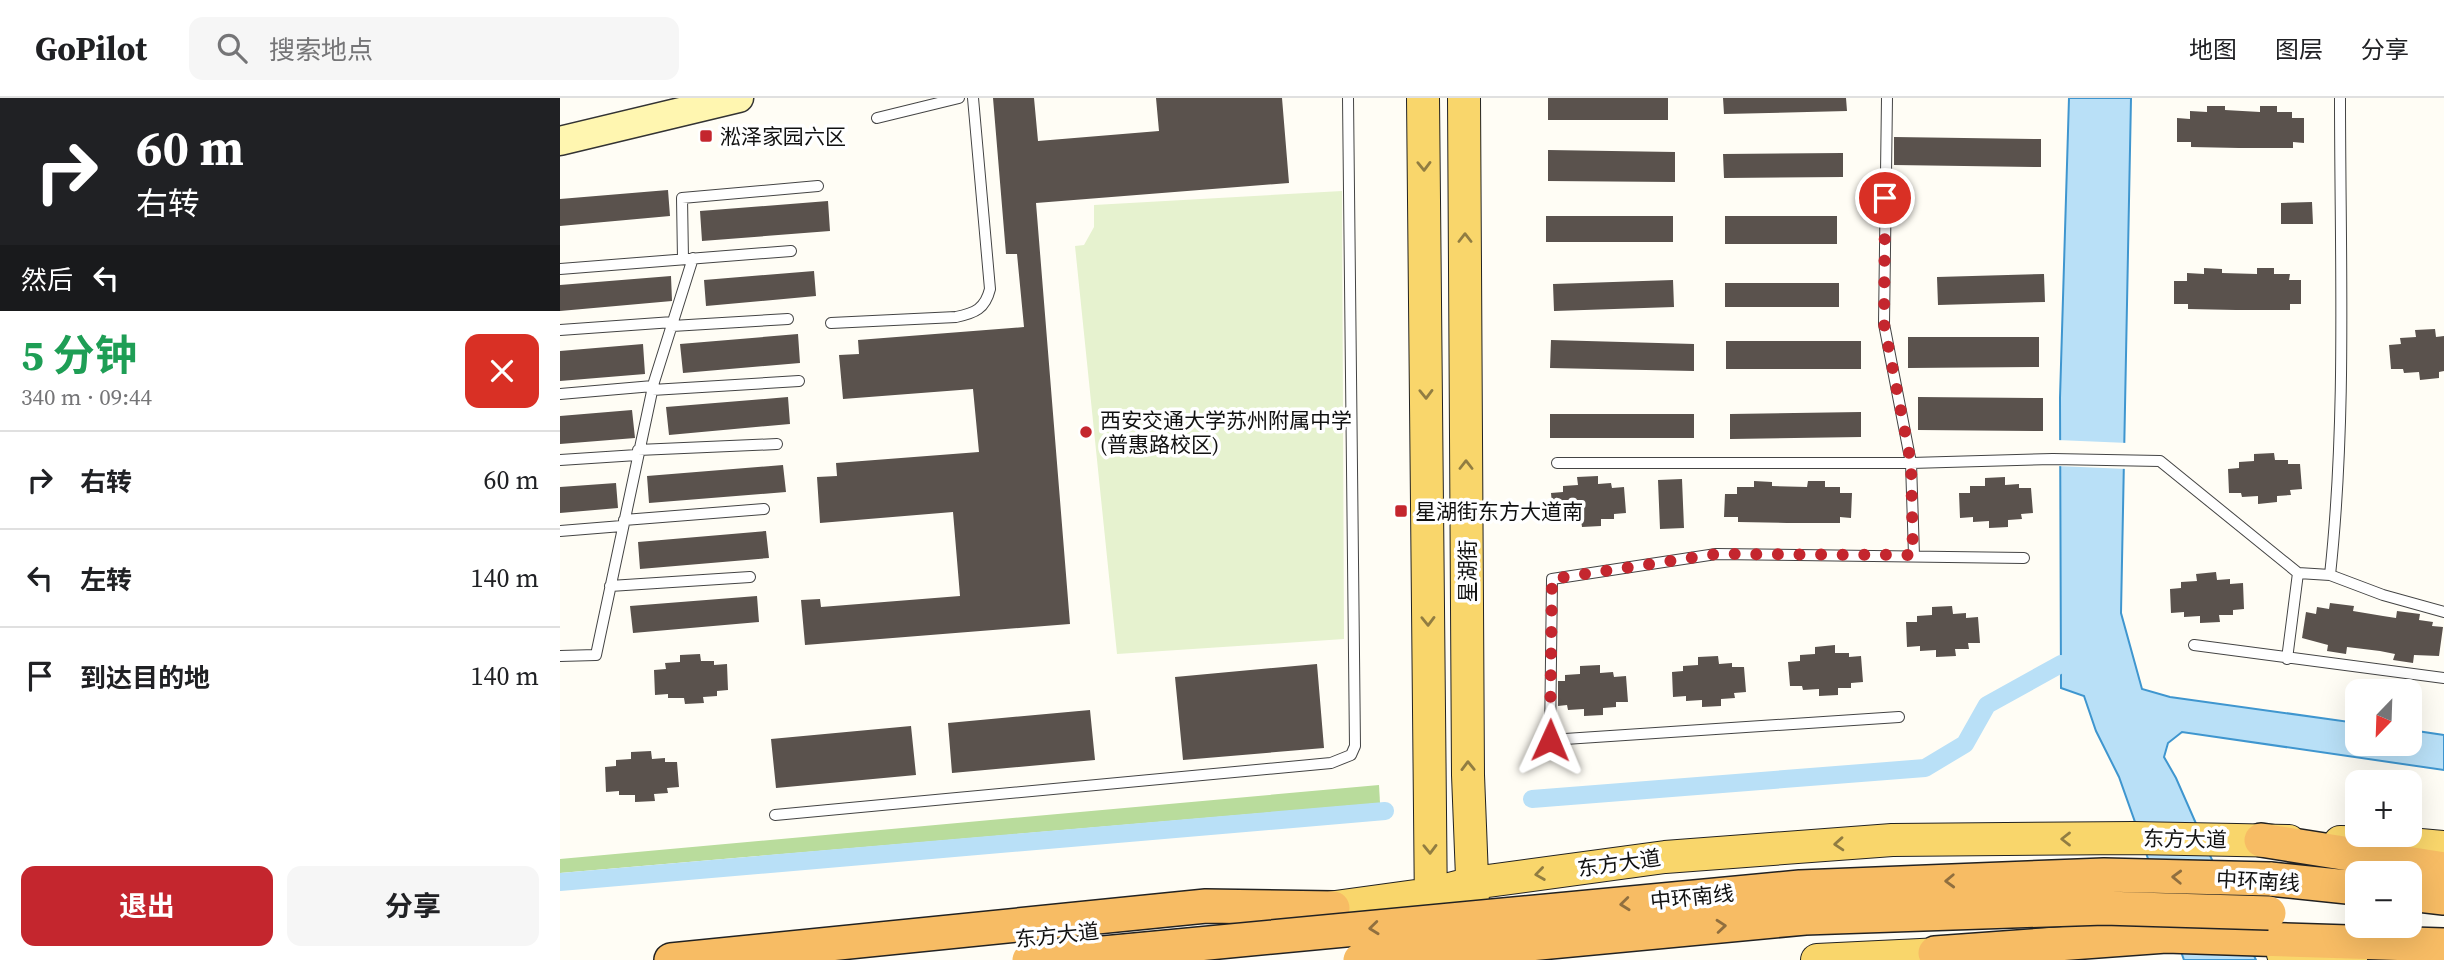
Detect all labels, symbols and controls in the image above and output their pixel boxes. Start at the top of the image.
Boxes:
search box [189,17,679,80]
text: GoPilot [35,26,147,71]
icon: search [213,29,251,67]
text: 搜索地点 [269,32,373,68]
text: 地图 [2189,33,2237,66]
text: 图层 [2275,33,2323,66]
text: 分享 [2361,33,2409,66]
text: 60 m [136,114,244,181]
place label: 淞泽家园六区 [720,122,846,151]
icon: right [21,126,112,217]
marker: 淞泽家园六区 [698,128,714,144]
one-way arrow [1416,161,1432,172]
pin [1855,168,1915,228]
icon: arrive [1866,179,1904,217]
text: 右转 [136,182,200,226]
one-way arrow [1457,232,1473,242]
icon: left [87,259,125,297]
text: 然后 [21,262,73,298]
text: 5 分钟 [21,326,137,384]
button: close [465,334,539,408]
text: 340 m · 09:44 [21,381,152,413]
one-way arrow [1418,389,1434,399]
place label: 西安交通大学苏州附属中学 (普惠路校区) [1100,406,1352,459]
marker: 西安交通大学苏州附属中学 (普惠路校区) [1078,424,1094,440]
one-way arrow [1459,459,1474,470]
icon: right [21,461,59,499]
text: 60 m [484,462,539,498]
text: 右转 [80,464,132,500]
place label: 星湖街东方大道南 [1415,497,1583,526]
marker: 星湖街东方大道南 [1393,503,1409,519]
street label: 星湖街 [1453,540,1482,603]
icon: left [21,559,59,597]
text: 140 m [471,560,539,596]
text: 左转 [80,562,132,598]
one-way arrow [1420,616,1436,627]
icon: arrive [21,657,59,695]
text: 140 m [471,658,539,694]
text: 到达目的地 [80,660,210,696]
north arrow [2345,679,2422,756]
map controls [2345,679,2422,938]
position arrow [1513,703,1587,777]
one-way arrow [1460,760,1476,771]
button: + [2345,770,2422,847]
street label: 东方大道 [2143,824,2227,854]
one-way arrow [2060,831,2071,847]
one-way arrow [1833,836,1844,851]
street label: 东方大道 [1575,843,1663,883]
one-way arrow [1422,844,1438,854]
button: − [2345,861,2422,938]
street label: 中环南线 [2215,864,2301,898]
button: 退出 [21,866,273,946]
button: 分享 [287,866,539,946]
one-way arrow [1534,866,1545,881]
one-way arrow [2171,869,2182,884]
one-way arrow [1944,873,1955,888]
street label: 中环南线 [1649,878,1735,916]
one-way arrow [1619,896,1630,911]
street label: 东方大道 [1014,916,1100,954]
one-way arrow [1715,918,1727,933]
one-way arrow [1368,921,1380,936]

